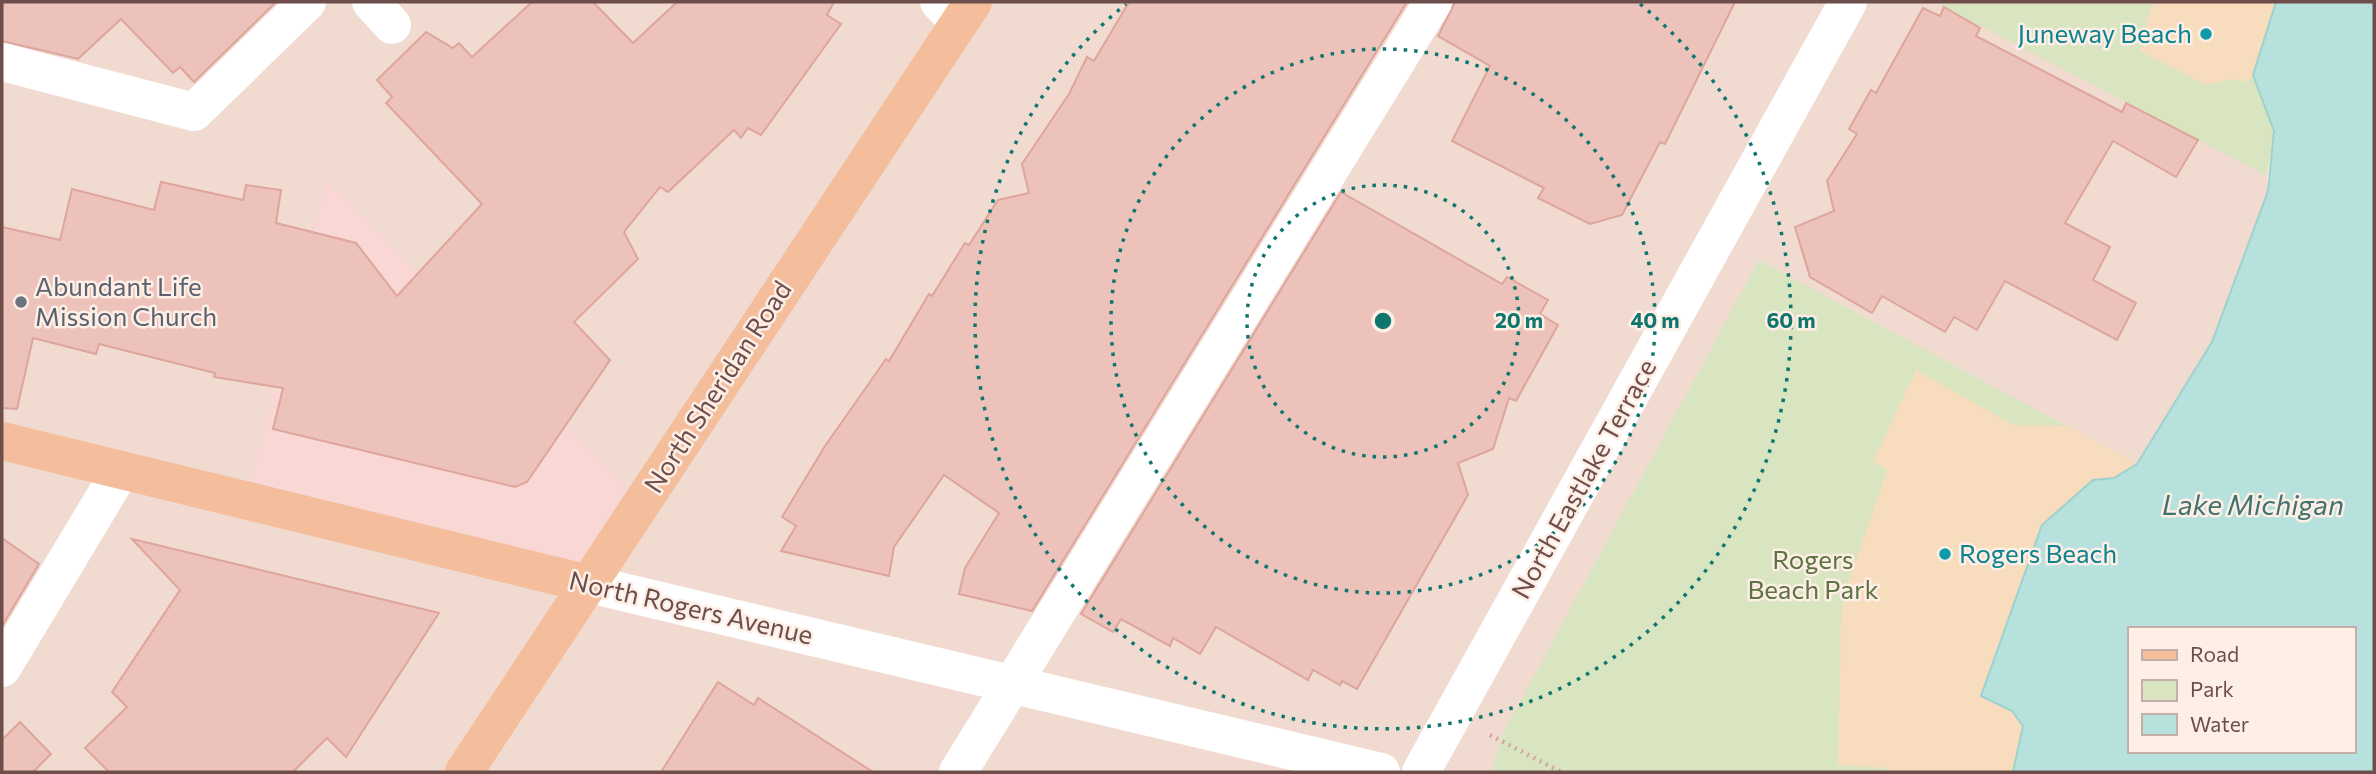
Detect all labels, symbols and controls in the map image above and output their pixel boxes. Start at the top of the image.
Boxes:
place label: Juneway Beach [2017,17,2192,48]
marker: Juneway Beach [2198,26,2214,42]
place label: Abundant Life Mission Church [35,270,217,331]
street label: North Sheridan Road [637,274,797,498]
marker: Abundant Life Mission Church [13,294,29,310]
text: 20 m [1495,307,1543,332]
text: 40 m [1630,307,1680,332]
text: 60 m [1766,307,1816,332]
centre of rings [1371,309,1395,333]
street label: North Eastlake Terrace [1504,353,1661,603]
water label: Lake Michigan [2162,487,2344,521]
place label: Rogers Beach [1959,537,2117,568]
park label: Rogers Beach Park [1747,543,1879,604]
marker: Rogers Beach [1937,546,1953,562]
street label: North Rogers Avenue [566,563,816,650]
legend [2128,627,2355,753]
text: Road [2190,641,2239,666]
text: Park [2190,676,2234,701]
text: Water [2190,711,2249,736]

